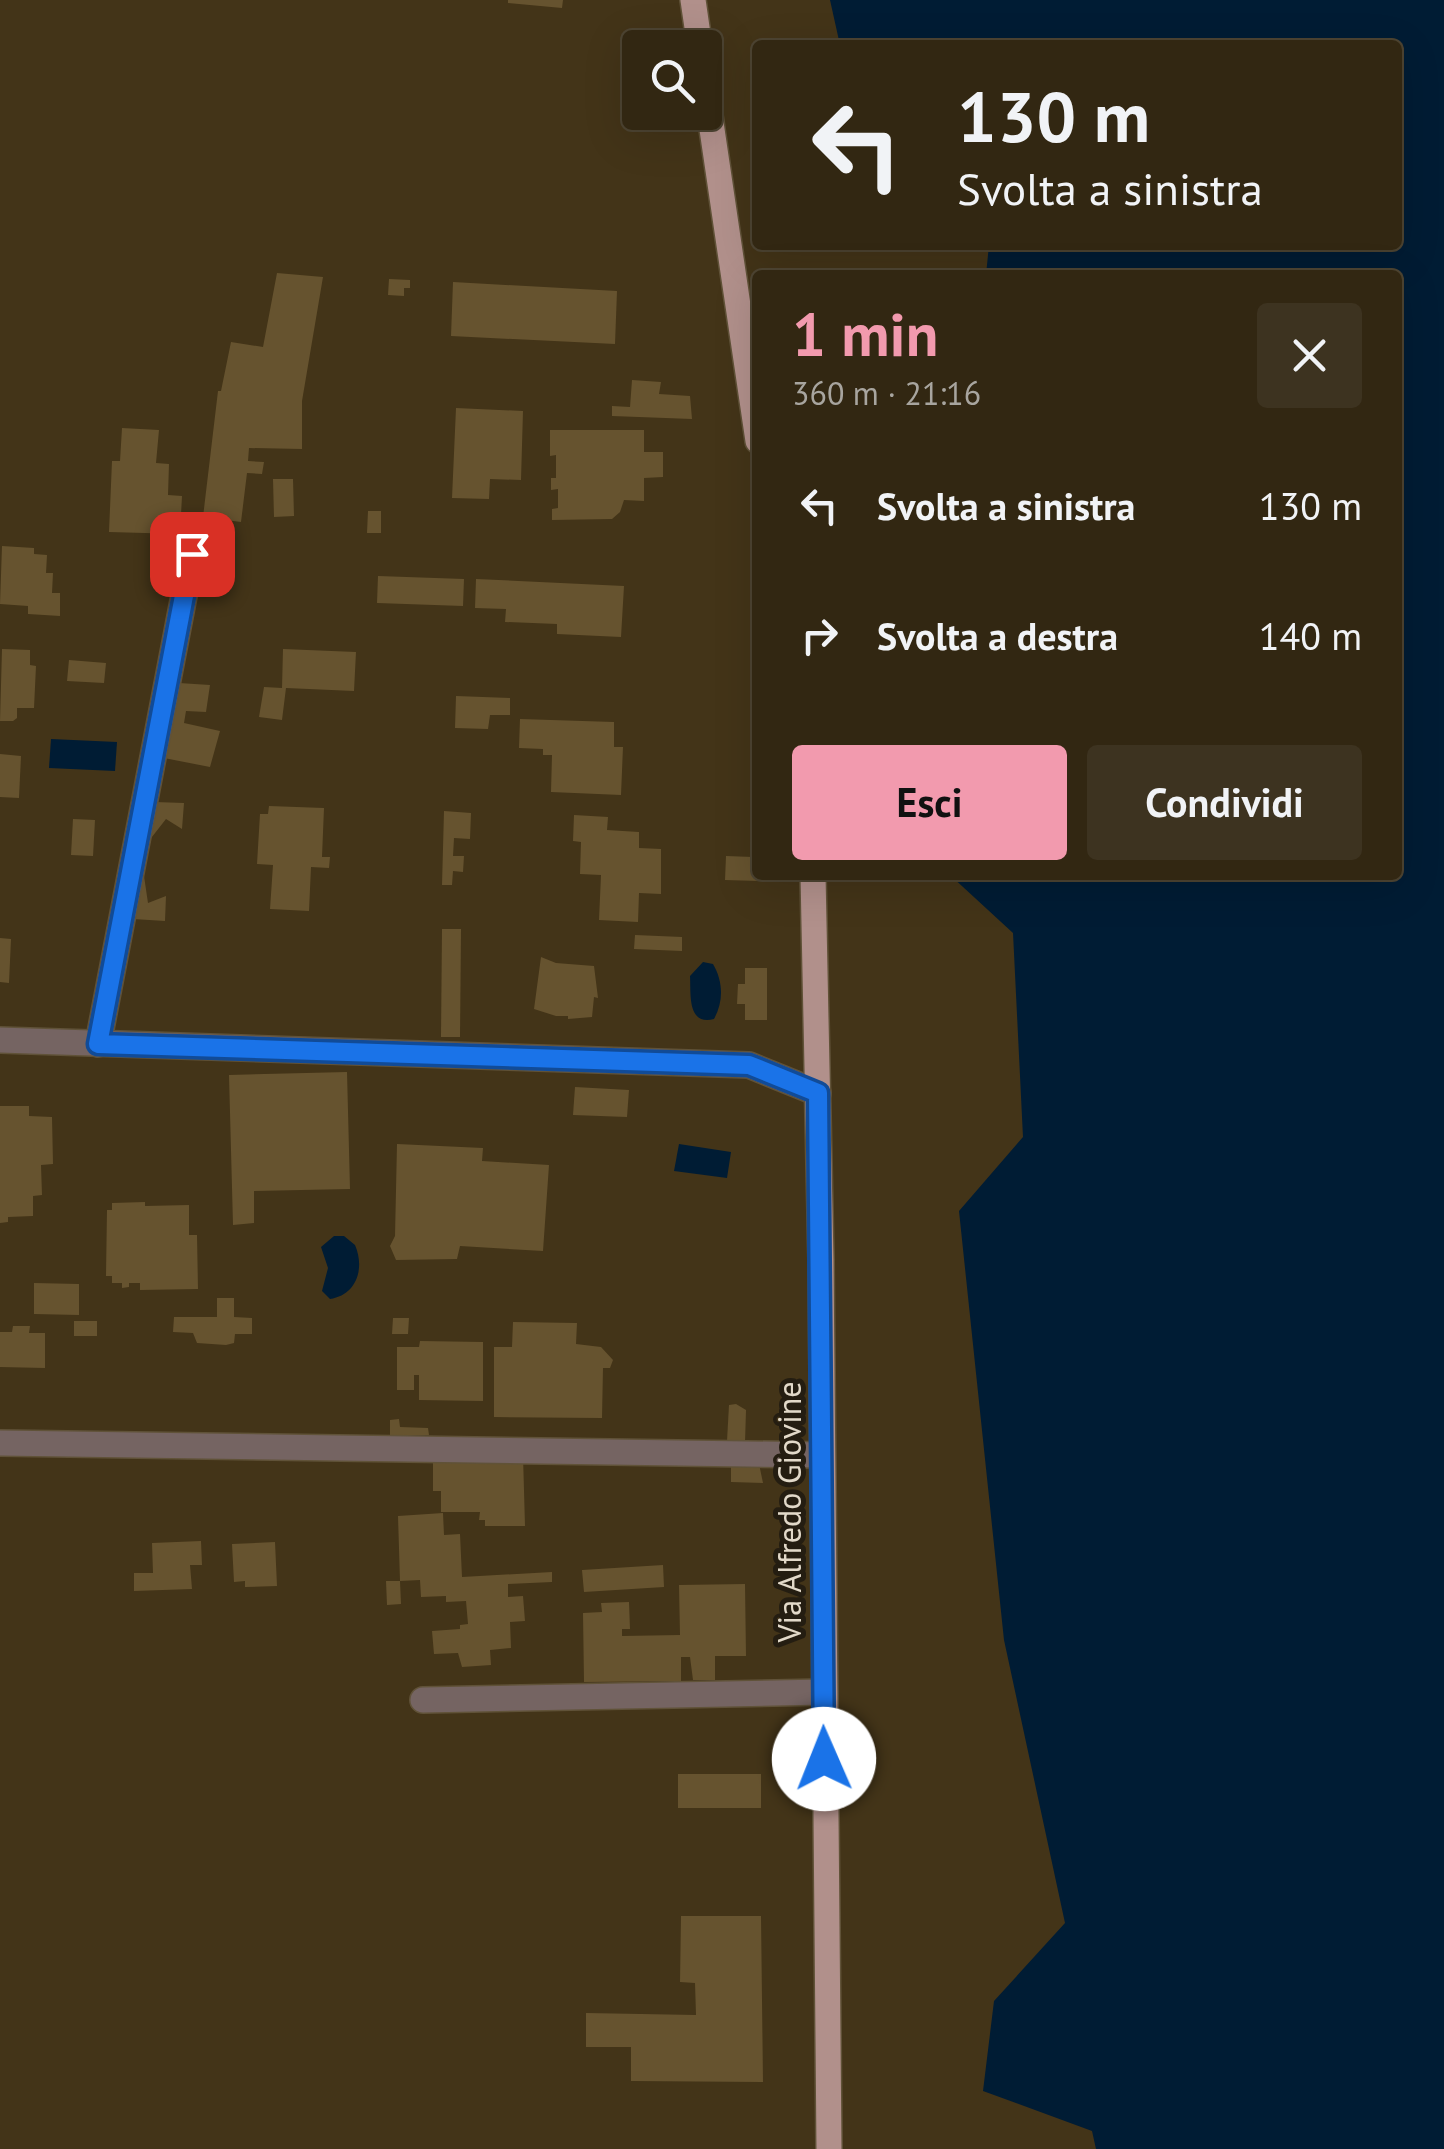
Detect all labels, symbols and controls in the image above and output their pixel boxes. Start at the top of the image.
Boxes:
map controls [622,30,722,130]
button: search [622,30,722,130]
text: 130 m [957,71,1150,161]
icon: left [792,80,922,210]
text: Svolta a sinistra [957,159,1263,217]
text: 1 min [792,295,938,373]
button: close [1257,303,1362,408]
text: 360 m · 21:16 [792,372,981,414]
icon: left [792,478,847,533]
text: Svolta a sinistra [877,481,1135,530]
text: 130 m [1259,481,1362,530]
pin [150,512,235,597]
icon: arrive [165,527,220,582]
icon: right [792,608,847,663]
text: Svolta a destra [877,611,1118,660]
text: 140 m [1259,611,1362,660]
button: Esci [792,745,1067,860]
button: Condividi [1087,745,1362,860]
street label: Via Alfredo Giovine [768,1381,810,1644]
position arrow [772,1707,876,1811]

